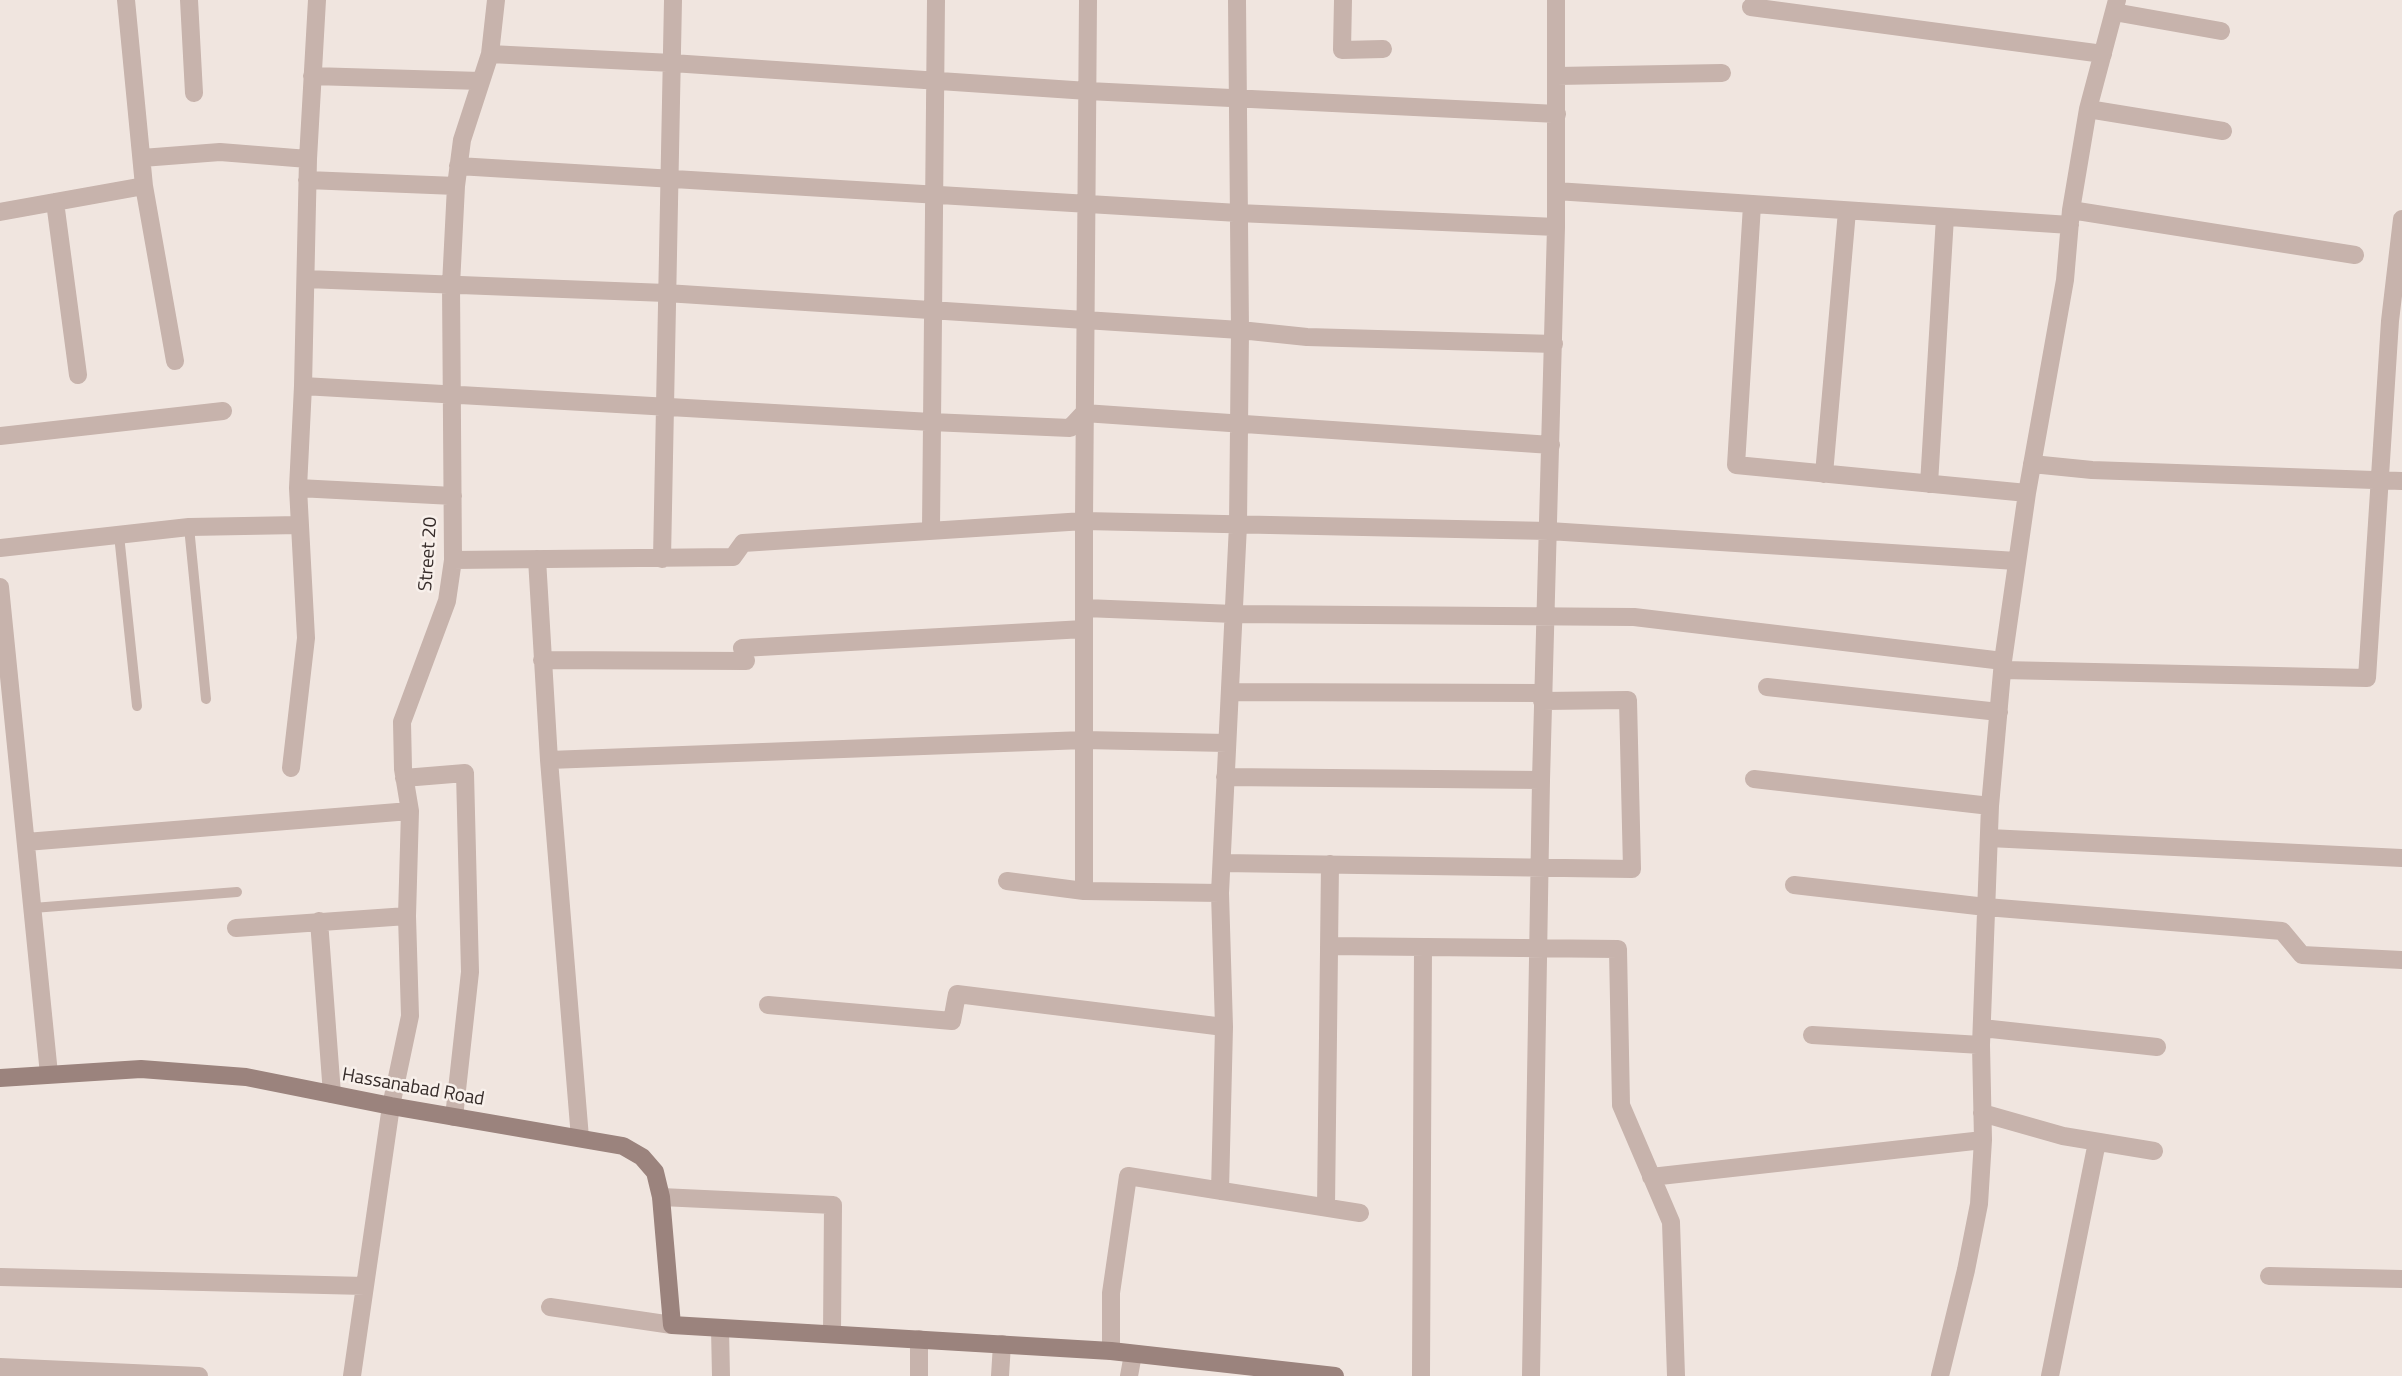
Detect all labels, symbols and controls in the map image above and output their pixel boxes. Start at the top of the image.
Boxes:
street label: Street 20 [415,516,443,592]
street label: Hassanabad Road [340,1064,486,1112]

